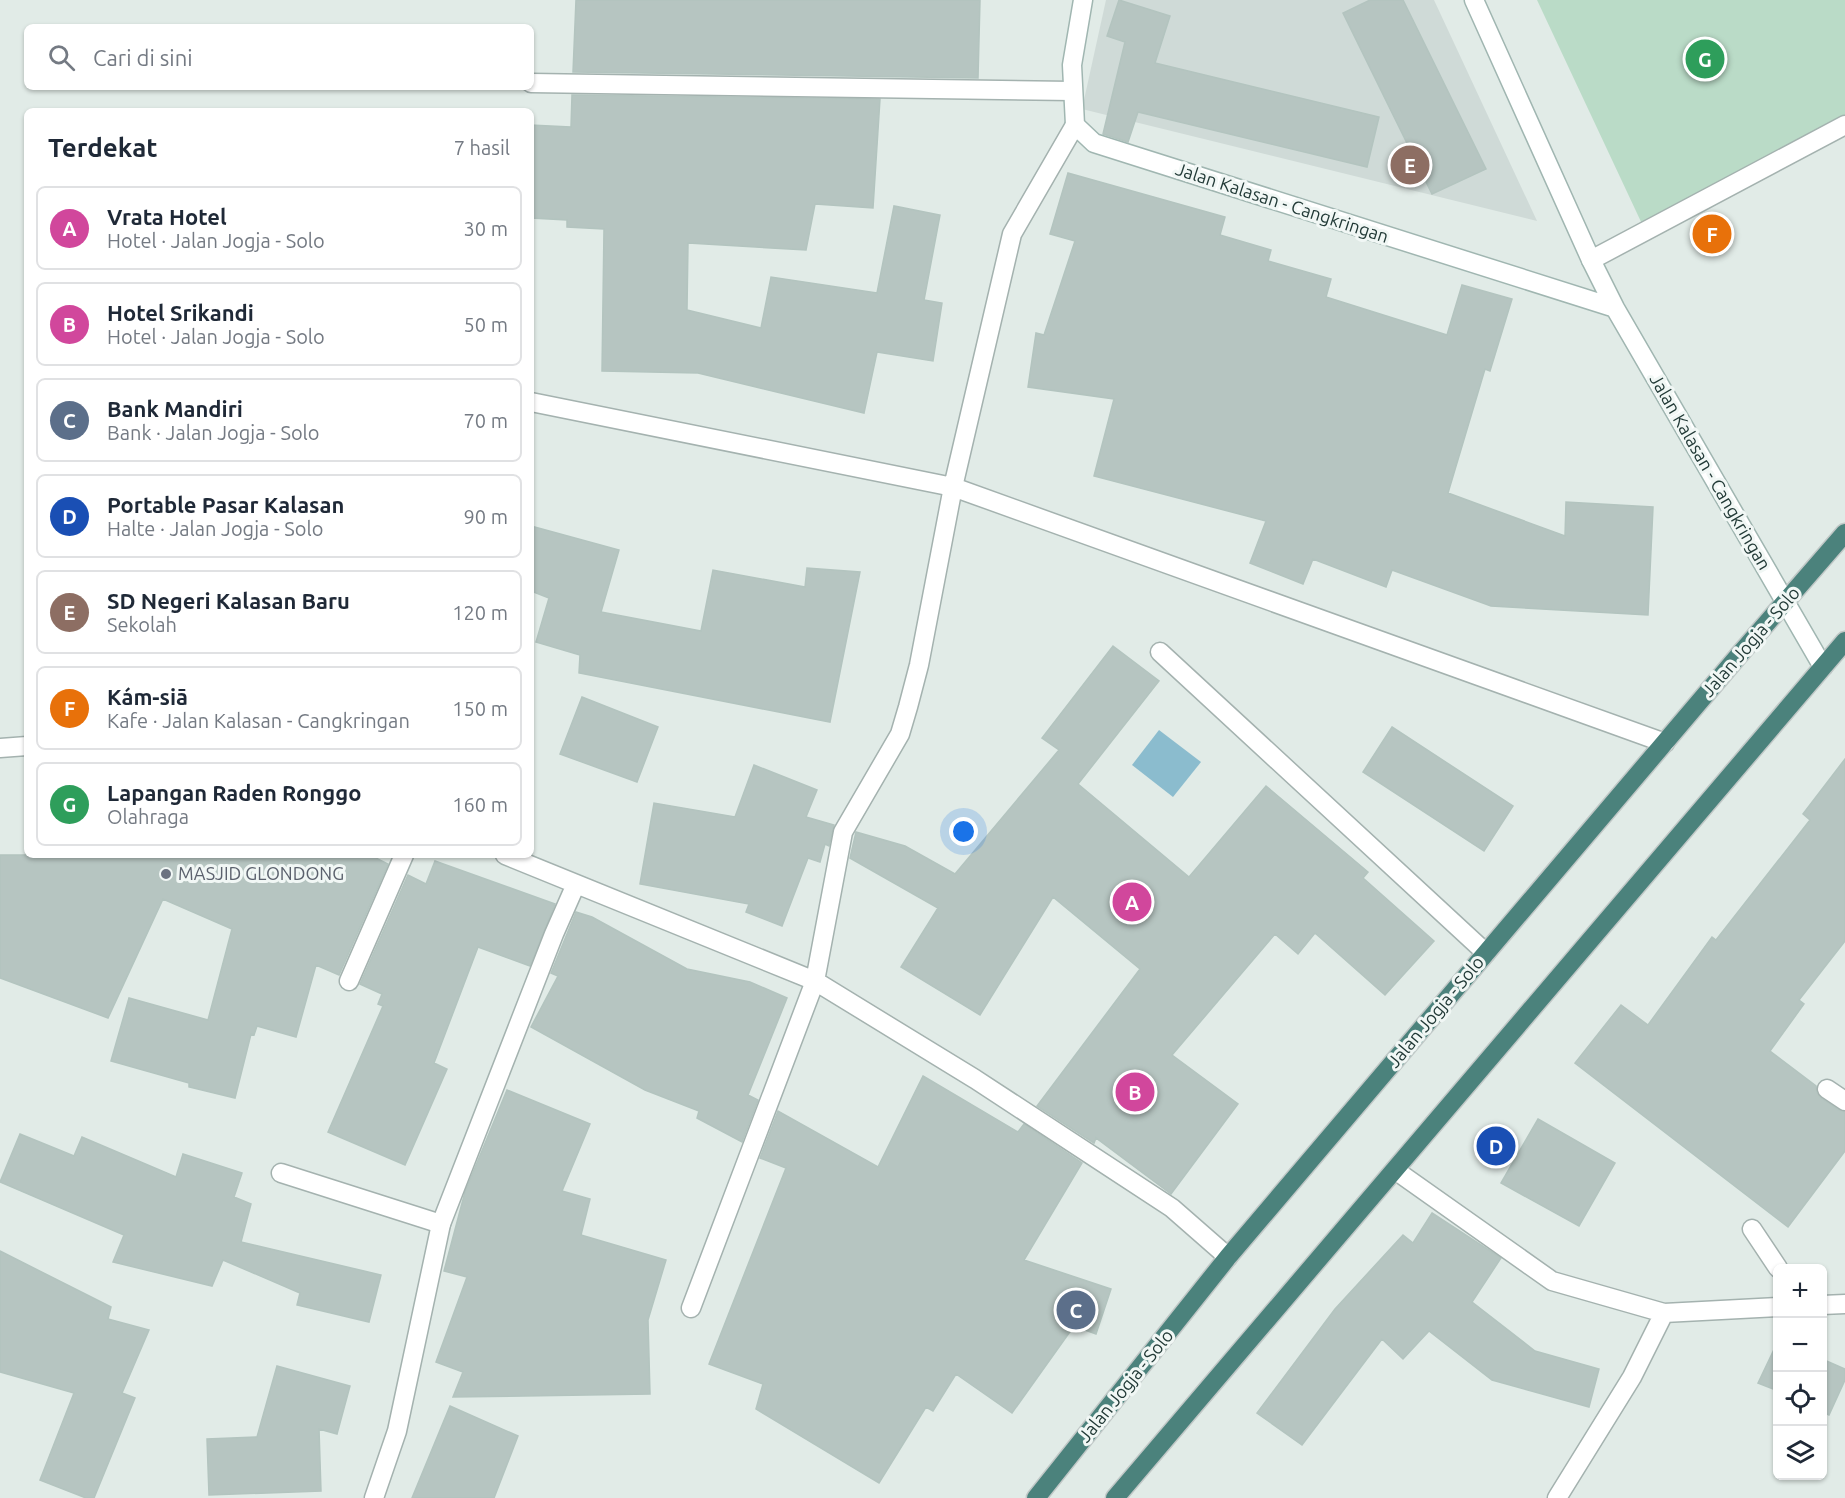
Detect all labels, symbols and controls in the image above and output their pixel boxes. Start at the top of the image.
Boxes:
search box [24,24,534,90]
pin: G [1686,36,1724,82]
icon: search [45,41,78,74]
text: Cari di sini [93,45,193,70]
text: Terdekat [48,133,158,162]
text: 7 hasil [454,136,510,159]
pin: E [1390,142,1430,188]
street label: Jalan Kalasan - Cangkringan [1173,158,1391,246]
text: Vrata Hotel [107,204,227,229]
pin: F [1692,212,1732,256]
text: A [62,217,77,240]
text: 30 m [464,217,508,240]
text: Hotel · Jalan Jogja - Solo [107,229,325,252]
text: Hotel Srikandi [107,300,254,325]
text: B [63,313,76,336]
text: 50 m [464,313,508,336]
text: Hotel · Jalan Jogja - Solo [107,325,325,348]
street label: Jalan Kalasan - Cangkringan [1646,370,1775,573]
text: Bank Mandiri [107,396,243,421]
text: C [63,409,76,432]
text: 70 m [464,409,508,432]
text: Bank · Jalan Jogja - Solo [107,421,320,444]
text: Portable Pasar Kalasan [107,492,344,517]
text: D [62,505,77,528]
text: 90 m [464,505,508,528]
text: Halte · Jalan Jogja - Solo [107,517,323,540]
street label: Jalan Jogja - Solo [1697,582,1803,700]
text: SD Negeri Kalasan Baru [107,588,350,613]
text: E [64,601,75,624]
text: 120 m [452,601,508,624]
text: Sekolah [107,613,177,636]
text: Kám-siā [107,684,188,709]
text: F [64,697,75,720]
text: 150 m [452,697,508,720]
text: Kafe · Jalan Kalasan - Cangkringan [107,709,410,732]
text: Lapangan Raden Ronggo [107,780,361,805]
text: G [63,793,76,816]
text: 160 m [452,793,508,816]
text: Olahraga [107,805,189,828]
your location [949,817,978,846]
place label: MASJID GLONDONG [178,863,344,883]
marker: MASJID GLONDONG [159,867,173,881]
pin: A [1112,880,1152,924]
street label: Jalan Jogja - Solo [1383,952,1487,1071]
pin: B [1116,1070,1154,1114]
pin: D [1476,1124,1516,1168]
map controls [1773,1264,1827,1480]
button: + [1773,1264,1827,1318]
pin: C [1056,1288,1096,1332]
button: − [1773,1318,1827,1372]
street label: Jalan Jogja - Solo [1074,1325,1177,1446]
button: locate [1773,1372,1827,1426]
button: layers [1773,1426,1827,1480]

